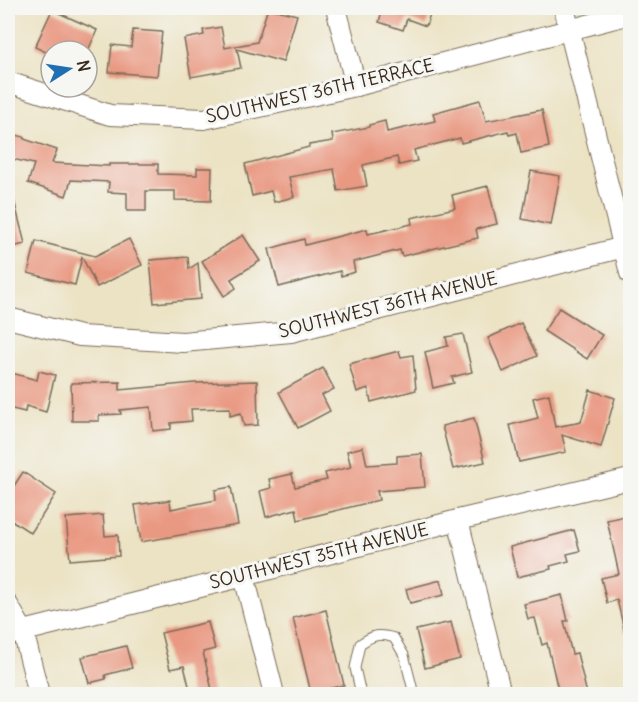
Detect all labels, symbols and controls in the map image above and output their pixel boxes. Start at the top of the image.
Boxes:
north arrow [39,39,99,99]
street label: SOUTHWEST 36TH TERRACE [204,53,436,128]
text: N [73,58,95,73]
street label: SOUTHWEST 36TH AVENUE [276,266,500,343]
street label: SOUTHWEST 35TH AVENUE [207,517,431,594]

